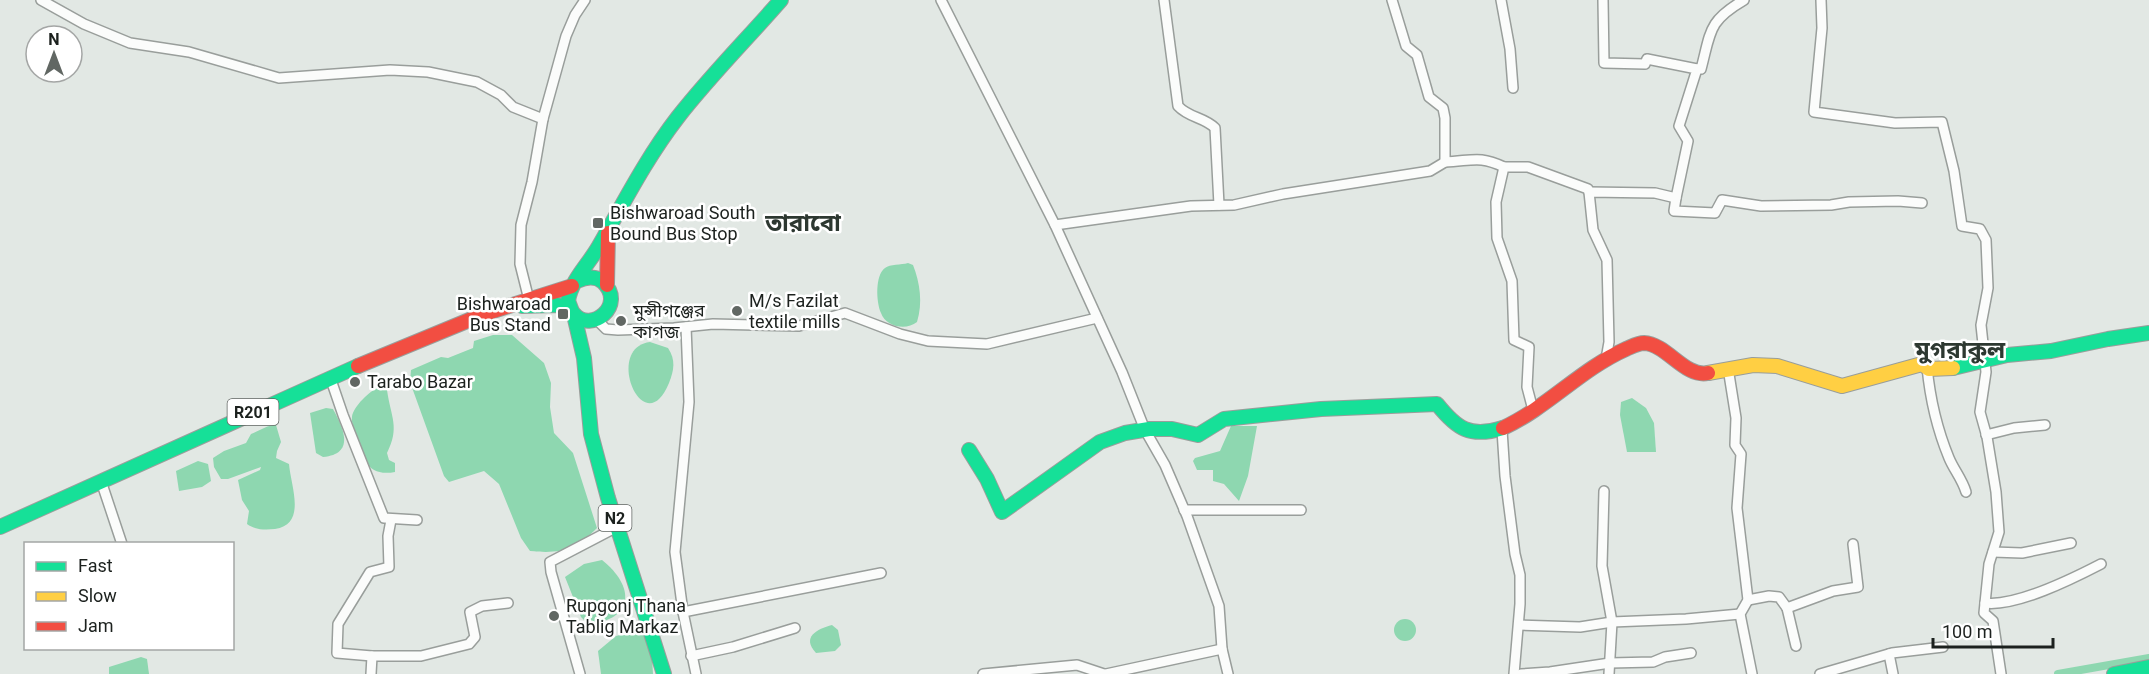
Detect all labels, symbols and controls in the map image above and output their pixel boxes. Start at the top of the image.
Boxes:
north arrow [24,24,84,84]
text: N [48,30,60,49]
place label: Bishwaroad South Bound Bus Stop [610,202,755,244]
district label: তারাবো [764,209,842,237]
marker: Bishwaroad South Bound Bus Stop [591,216,605,230]
place label: M/s Fazilat textile mills [749,290,840,332]
place label: Bishwaroad Bus Stand [457,293,551,335]
place label: মুন্সীগঞ্জের কাগজ [632,300,705,342]
marker: M/s Fazilat textile mills [730,304,744,318]
marker: Bishwaroad Bus Stand [556,307,570,321]
marker: মুন্সীগঞ্জের কাগজ [614,314,628,328]
district label: মুগরাকুল [1914,336,2006,364]
place label: Tarabo Bazar [367,371,473,392]
marker: Tarabo Bazar [348,375,362,389]
road number: R201 [228,399,278,425]
road number: N2 [598,505,632,531]
legend [24,542,234,650]
text: Fast [78,555,113,576]
text: Slow [78,585,117,606]
place label: Rupgonj Thana Tablig Markaz [566,595,686,637]
marker: Rupgonj Thana Tablig Markaz [547,609,561,623]
scale bar [1933,611,2053,649]
text: Jam [78,615,114,636]
text: 100 m [1942,621,1993,642]

